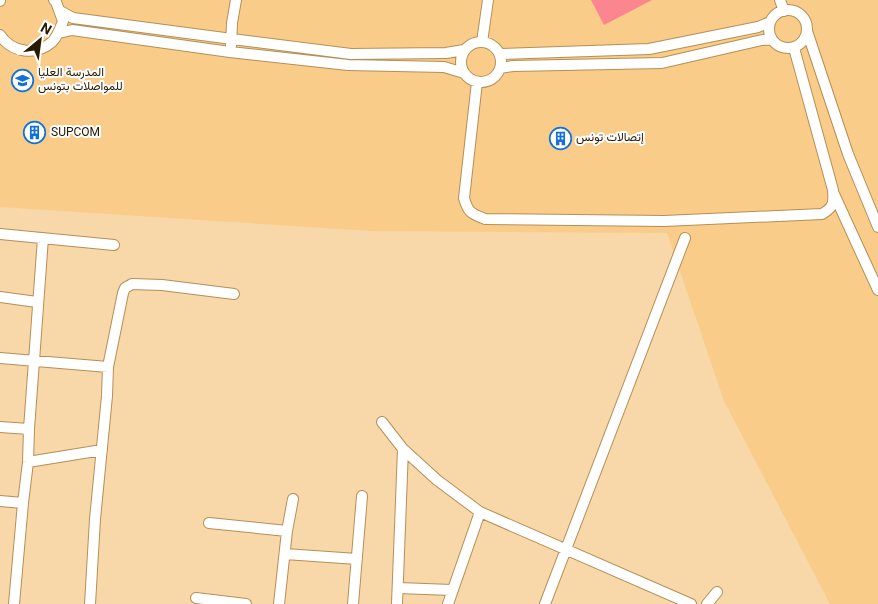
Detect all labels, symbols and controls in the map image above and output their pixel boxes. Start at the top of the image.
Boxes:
north arrow [15,15,65,65]
text: N [36,18,55,42]
place label: المدرسة العليا للمواصلات بتونس [38,64,123,96]
school or university icon: المدرسة العليا للمواصلات بتونس [10,68,34,92]
building icon: SUPCOM [23,121,47,145]
place label: SUPCOM [51,124,100,142]
building icon: إتصالات تونس [548,126,572,150]
place label: إتصالات تونس [576,129,644,147]

